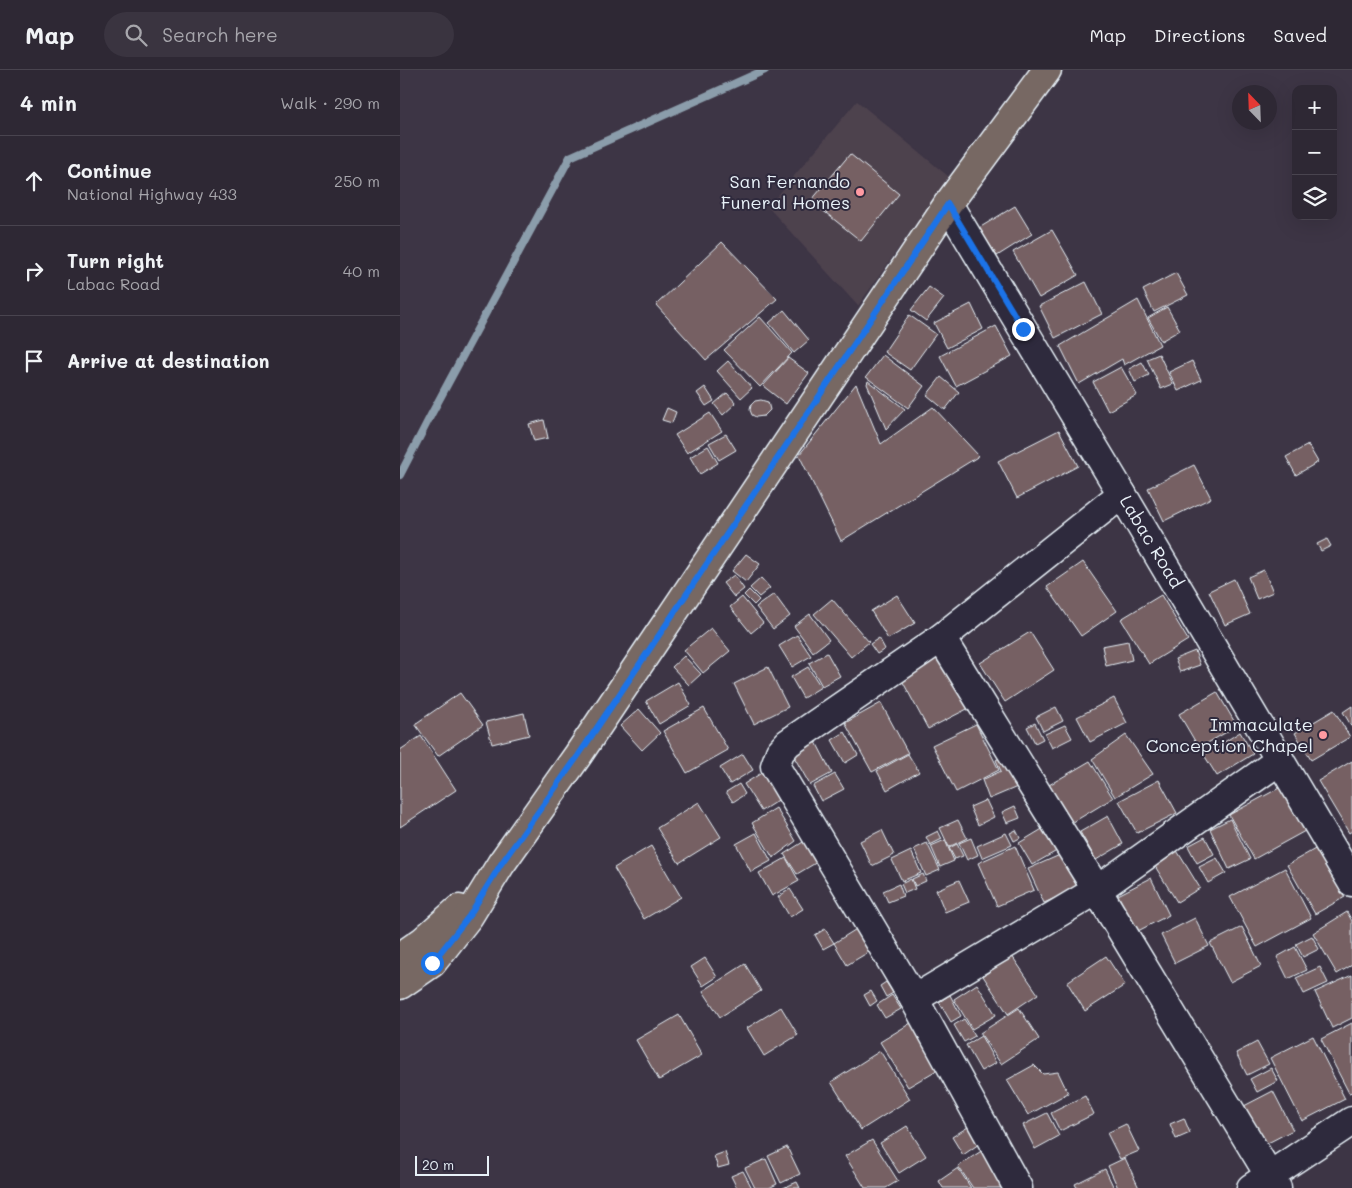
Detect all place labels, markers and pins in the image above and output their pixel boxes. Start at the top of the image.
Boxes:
place label: San Fernando Funeral Homes [721,169,850,214]
marker: San Fernando Funeral Homes [854,186,866,198]
place label: Immaculate Conception Chapel [1146,712,1313,757]
marker: Immaculate Conception Chapel [1317,729,1329,741]

